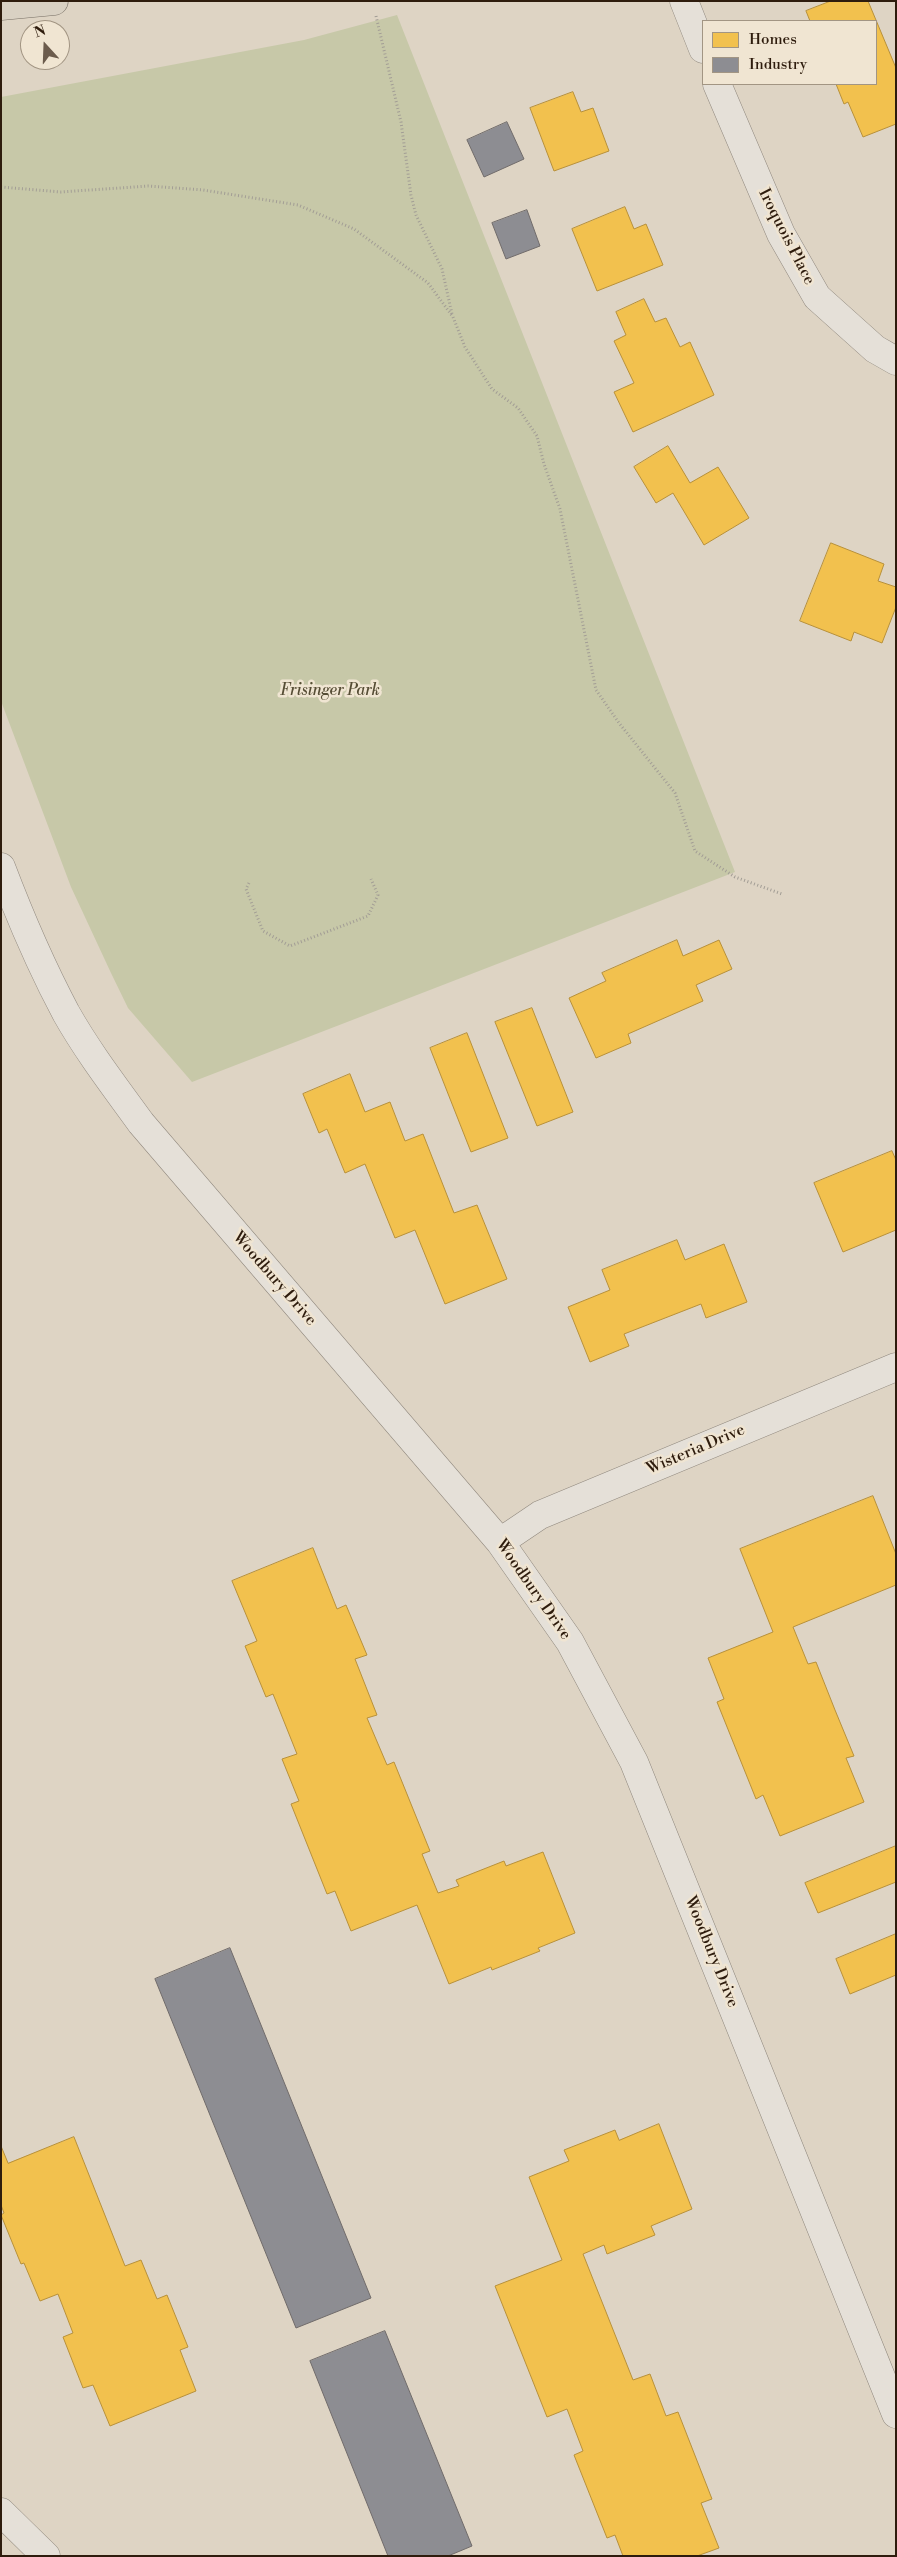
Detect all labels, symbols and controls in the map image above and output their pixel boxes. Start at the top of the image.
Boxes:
north arrow [20,20,70,70]
legend [702,20,877,85]
text: N [32,21,48,42]
text: Homes [749,30,797,49]
text: Industry [749,55,807,74]
street label: Iroquois Place [754,186,818,288]
park label: Frisinger Park [280,681,380,701]
street label: Woodbury Drive [228,1228,320,1330]
street label: Wisteria Drive [644,1421,748,1479]
street label: Woodbury Drive [491,1536,575,1644]
street label: Woodbury Drive [680,1894,742,2010]

